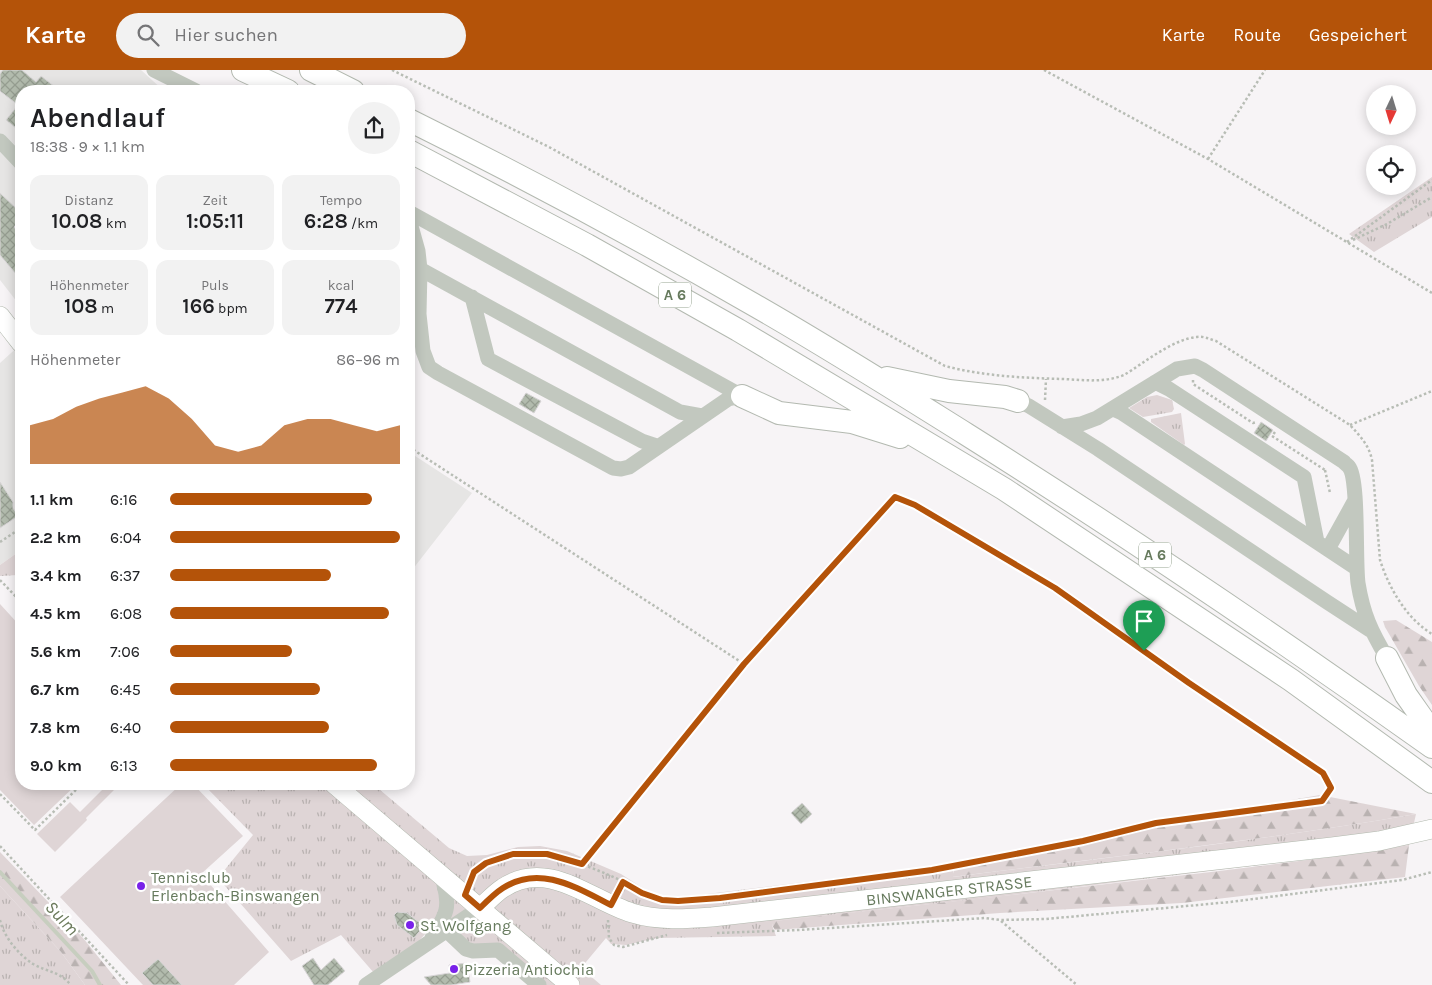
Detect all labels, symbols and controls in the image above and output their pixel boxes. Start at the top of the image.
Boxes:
search box [116,13,466,58]
text: Karte [25,21,86,49]
icon: search [134,21,162,49]
text: Hier suchen [174,24,278,46]
text: Karte [1162,24,1205,46]
text: Route [1233,24,1281,46]
text: Gespeichert [1309,24,1407,46]
north arrow [1366,85,1416,135]
map controls [1366,85,1416,195]
text: Abendlauf [30,101,165,134]
button: share [348,102,400,154]
text: 18:38 · 9 × 1.1 km [30,137,145,156]
button: locate [1366,145,1416,195]
text: Distanz [65,192,113,209]
text: Zeit [203,192,227,209]
text: Tempo [320,192,362,209]
text: 10.08 [51,209,102,233]
text: 1:05:11 [186,209,244,233]
text: 6:28 [304,209,348,233]
text: km [102,215,127,232]
text: /km [348,215,378,232]
text: Höhenmeter [50,277,128,294]
text: Puls [201,277,229,294]
text: kcal [328,277,354,294]
road number: A 6 [659,282,691,308]
text: 108 [64,294,98,318]
text: 166 [182,294,215,318]
text: 774 [325,294,357,318]
text: m [98,300,114,317]
text: bpm [215,300,248,317]
text: Höhenmeter [30,350,120,369]
text: 86–96 m [336,350,400,369]
text: 1.1 km [30,490,74,509]
text: 6:16 [110,490,137,509]
text: 2.2 km [30,528,82,547]
text: 6:04 [110,528,141,547]
road number: A 6 [1139,542,1171,568]
text: 3.4 km [30,566,82,585]
text: 6:37 [110,566,140,585]
pin [1123,600,1165,651]
text: 4.5 km [30,604,81,623]
text: 6:08 [110,604,142,623]
icon: arrive [1130,607,1158,635]
text: 5.6 km [30,642,81,661]
text: 7:06 [110,642,140,661]
text: 6.7 km [30,680,80,699]
text: 6:45 [110,680,141,699]
text: 7.8 km [30,718,80,737]
text: 6:40 [110,718,141,737]
text: 9.0 km [30,756,82,775]
text: 6:13 [110,756,138,775]
place label: Tennisclub Erlenbach-Binswangen [151,868,320,905]
street label: BINSWANGER STRASSE [865,872,1033,910]
marker: Tennisclub Erlenbach-Binswangen [135,880,147,892]
water label: Sulm [41,896,83,940]
place label: St. Wolfgang [420,916,511,935]
marker: St. Wolfgang [404,919,416,931]
place label: Pizzeria Antiochia [464,960,594,979]
marker: Pizzeria Antiochia [448,963,460,975]

